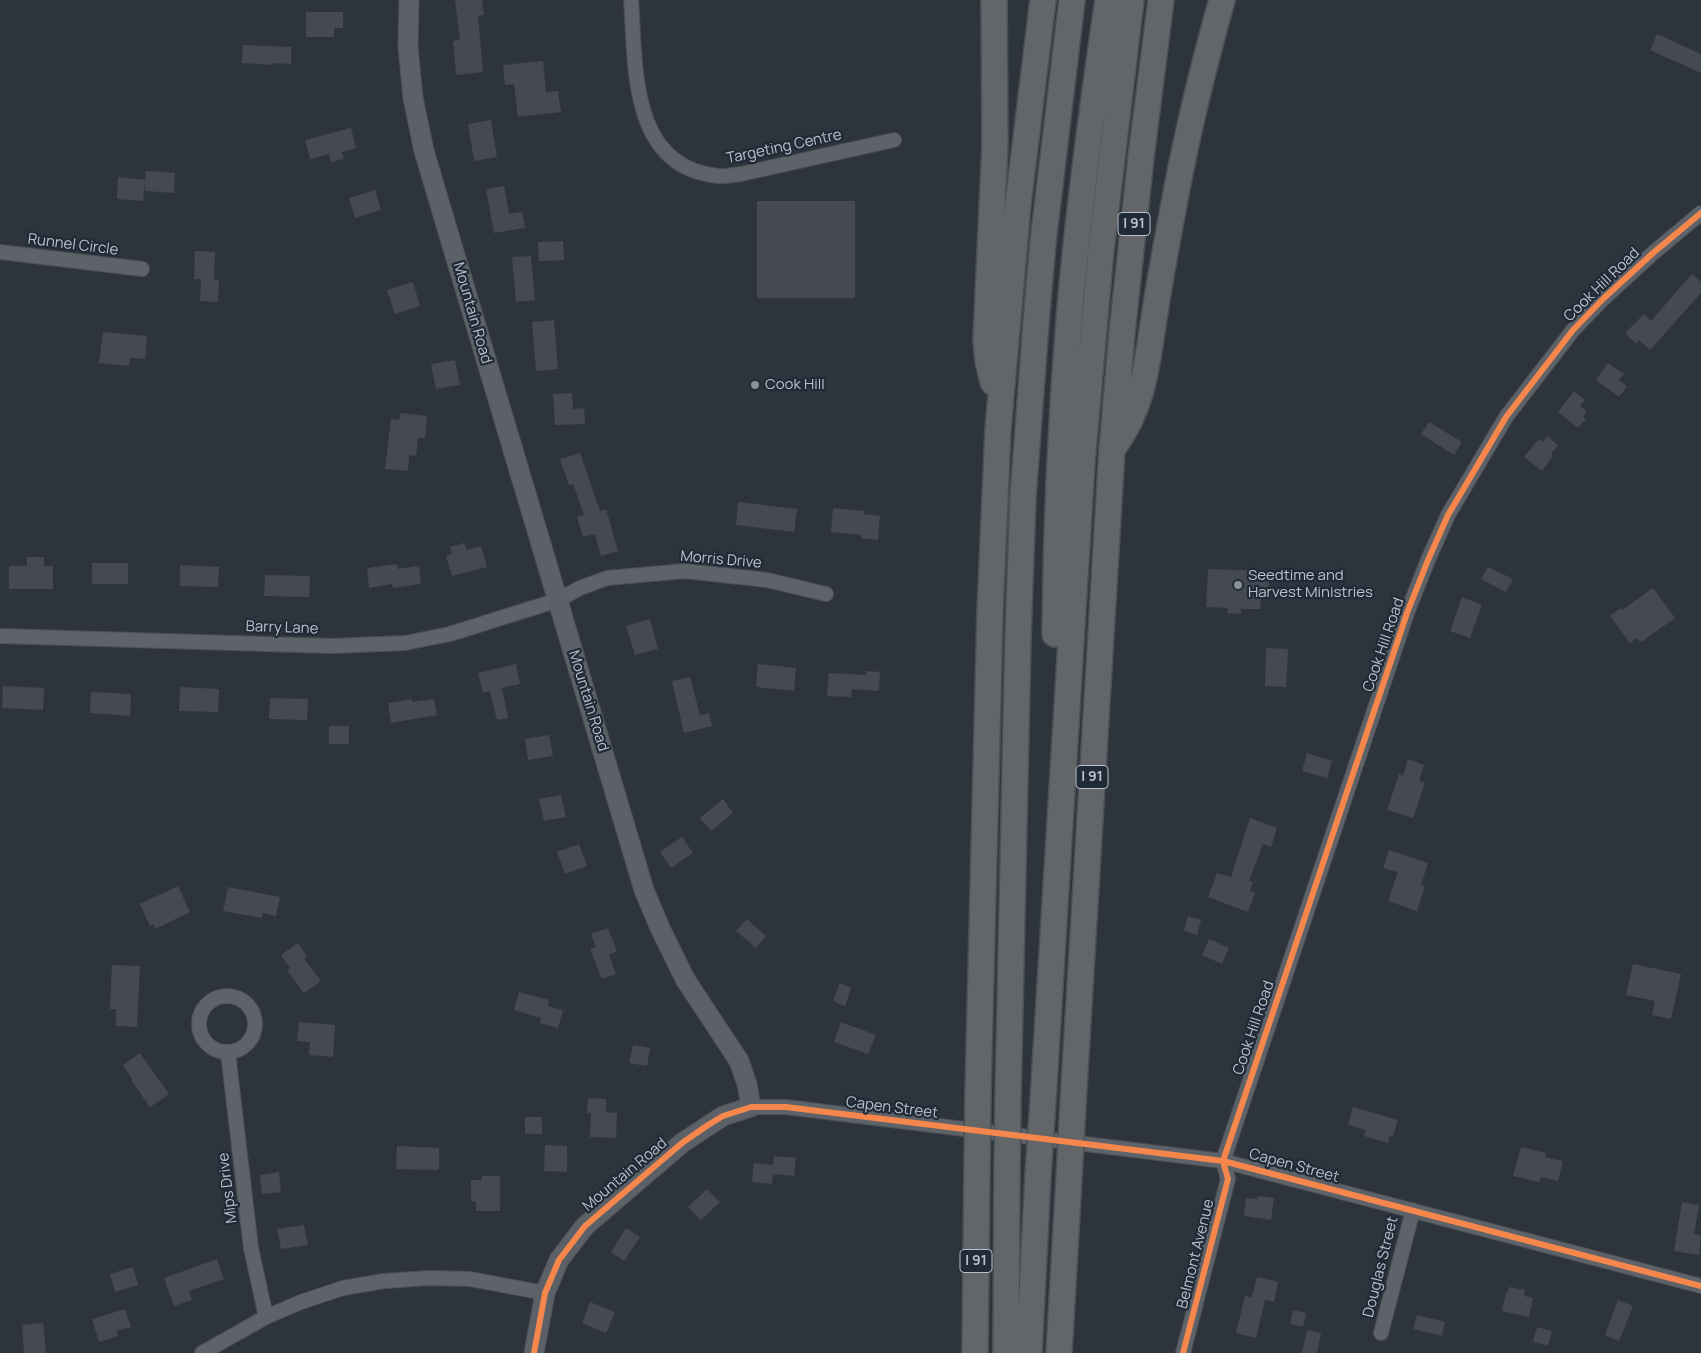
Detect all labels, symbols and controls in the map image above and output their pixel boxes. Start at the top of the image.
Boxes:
street label: Targeting Centre [725,126,843,168]
road number: I 91 [1118,212,1150,235]
street label: Runnel Circle [27,231,119,259]
street label: Cook Hill Road [1560,244,1644,326]
street label: Mountain Road [449,260,495,366]
place label: Cook Hill [765,376,825,394]
marker: Cook Hill [749,379,761,391]
street label: Morris Drive [679,547,763,573]
place label: Seedtime and Harvest Ministries [1248,567,1373,602]
marker: Seedtime and Harvest Ministries [1232,579,1244,591]
street label: Cook Hill Road [1359,596,1409,694]
street label: Barry Lane [245,618,319,638]
street label: Mountain Road [564,648,612,754]
road number: I 91 [1076,766,1108,789]
street label: Cook Hill Road [1229,979,1279,1077]
street label: Capen Street [845,1093,939,1123]
street label: Mountain Road [579,1134,671,1216]
street label: Capen Street [1247,1145,1341,1187]
street label: Mips Drive [215,1152,241,1224]
street label: Belmont Avenue [1174,1197,1218,1311]
street label: Douglas Street [1360,1215,1402,1319]
road number: I 91 [960,1250,992,1272]

